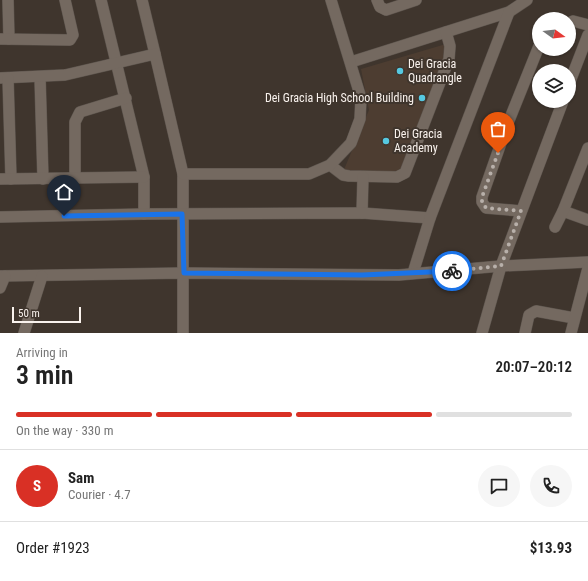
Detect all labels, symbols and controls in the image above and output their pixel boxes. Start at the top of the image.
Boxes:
north arrow [532,12,576,56]
map controls [532,12,576,108]
place label: Dei Gracia Quadrangle [408,57,462,85]
button: layers [532,64,576,108]
marker: Dei Gracia Quadrangle [395,66,405,76]
place label: Dei Gracia High School Building [265,91,414,105]
marker: Dei Gracia High School Building [417,93,427,103]
pin [481,112,515,153]
icon: bag [487,118,509,140]
place label: Dei Gracia Academy [394,127,443,155]
marker: Dei Gracia Academy [381,136,391,146]
pin [47,175,81,216]
icon: home [53,181,75,203]
courier [432,251,472,291]
icon: bike [441,260,463,282]
scale bar [12,305,81,324]
text: 50 m [18,307,40,320]
text: Arriving in [16,345,68,360]
text: 20:07–20:12 [495,358,572,376]
text: 3 min [16,360,74,390]
text: On the way · 330 m [16,423,113,438]
button: chat [478,465,520,507]
button: phone [530,465,572,507]
text: Sam [68,469,94,487]
text: S [33,477,41,495]
text: Courier · 4.7 [68,487,131,502]
text: Order #1923 [16,539,90,557]
text: $13.93 [530,539,572,557]

